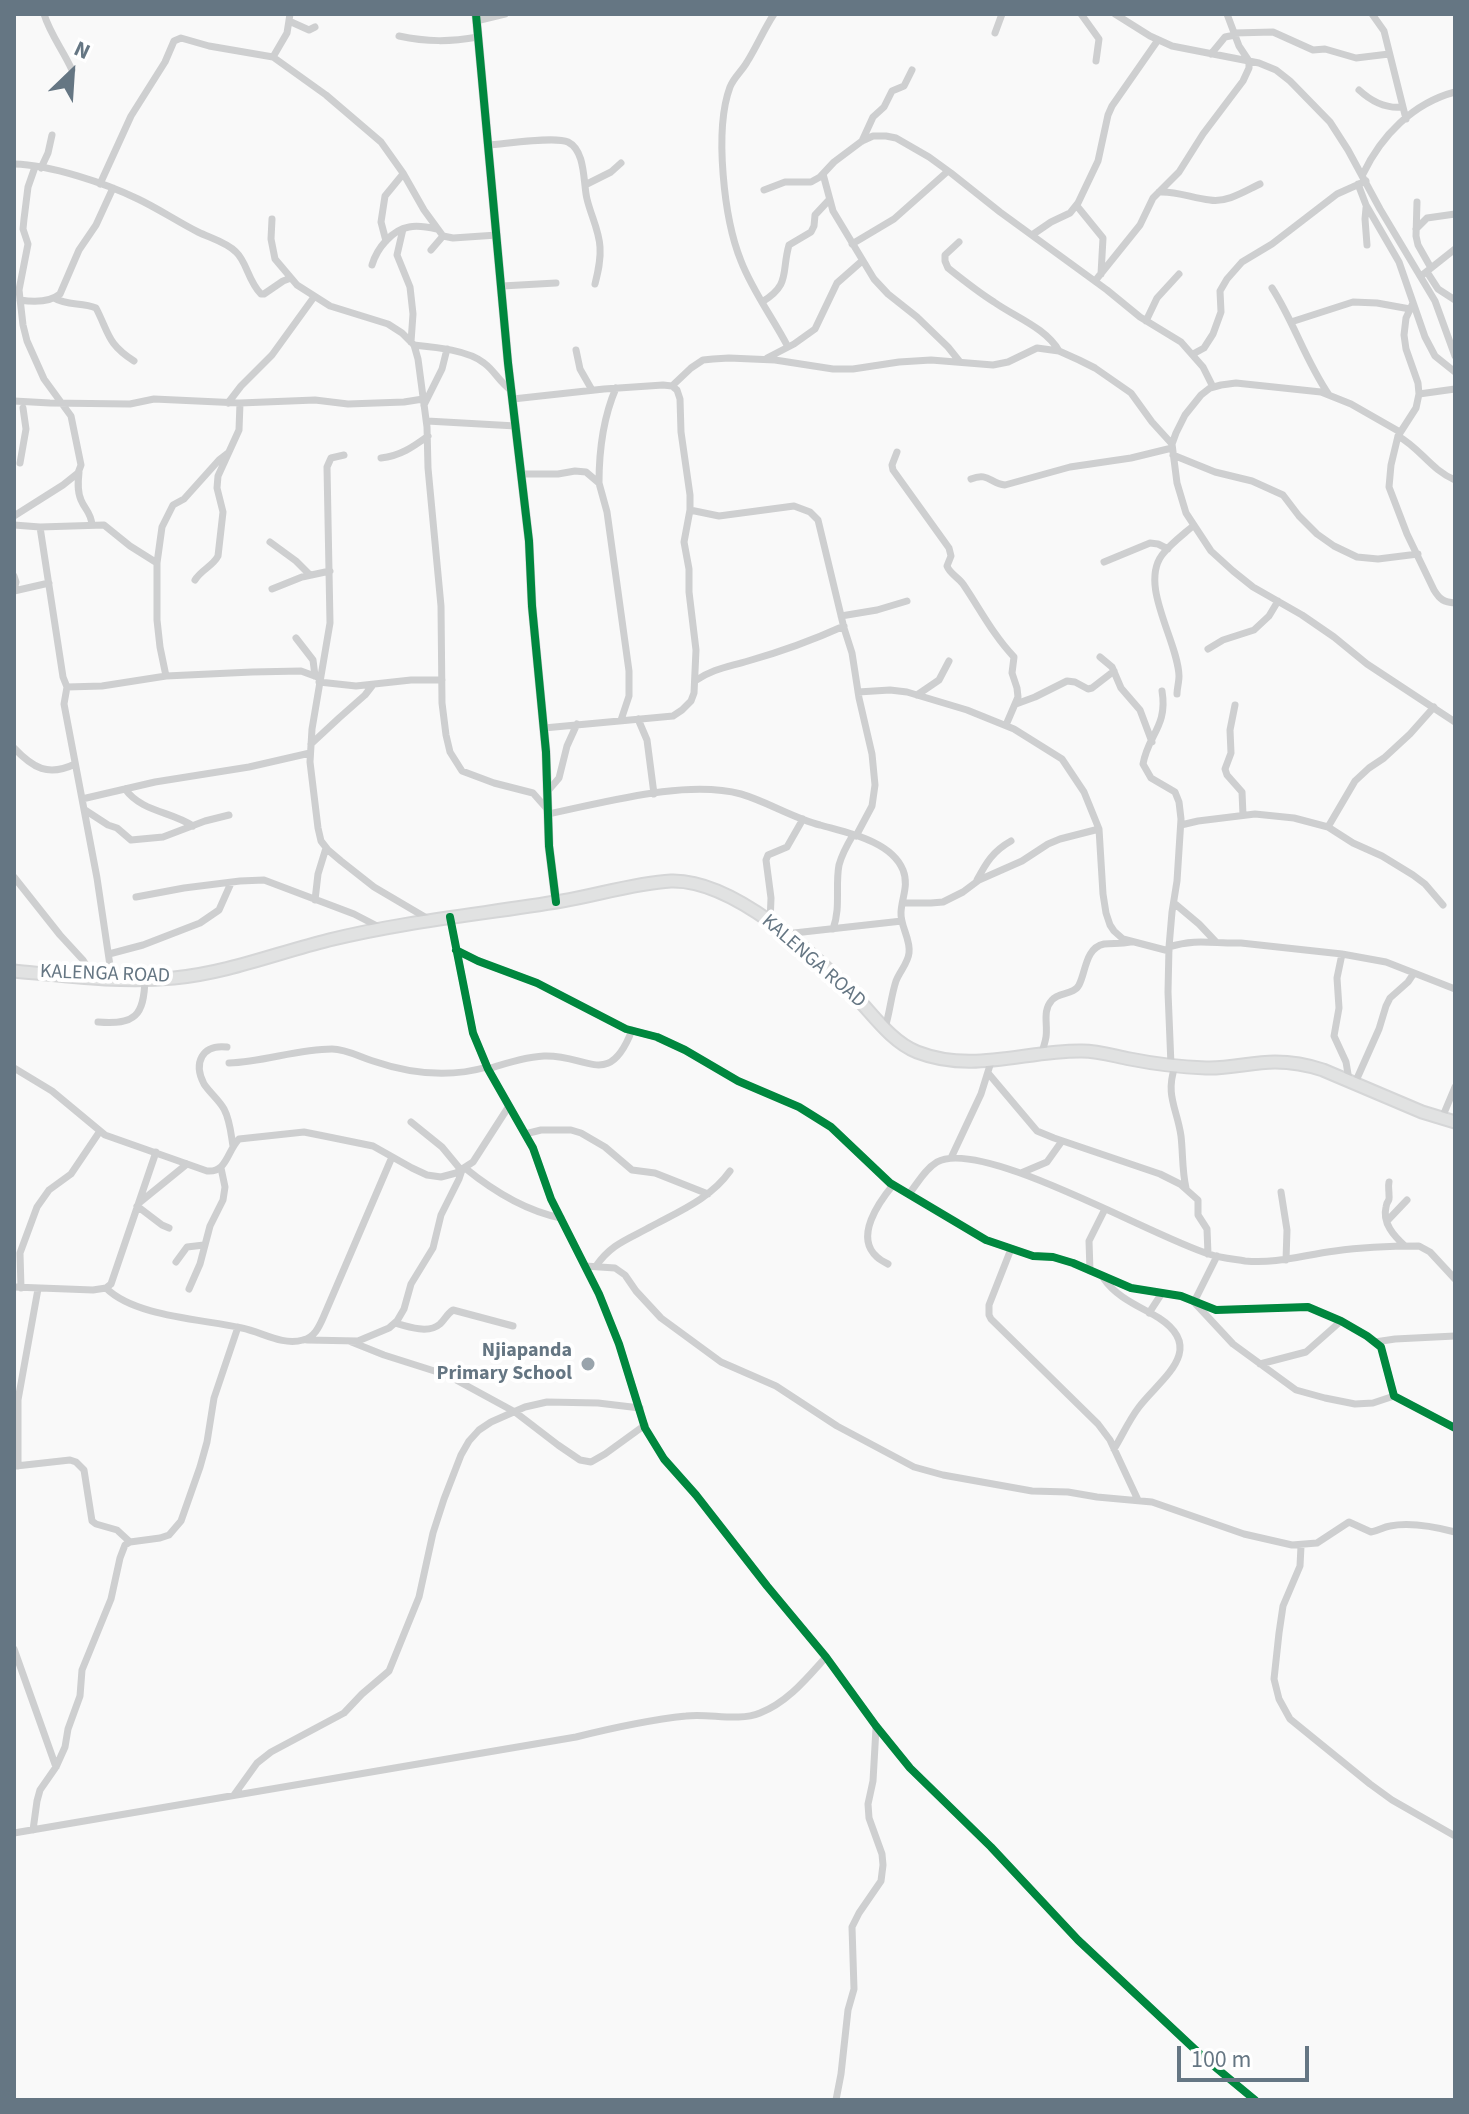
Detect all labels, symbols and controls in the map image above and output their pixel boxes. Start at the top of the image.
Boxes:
north arrow [32,32,112,112]
text: N [69,33,96,68]
street label: KALENGA ROAD [756,910,870,1014]
street label: KALENGA ROAD [40,961,170,989]
place label: Njiapanda Primary School [437,1340,572,1387]
marker: Njiapanda Primary School [579,1355,597,1373]
scale bar [1181,2030,1313,2080]
text: 100 m [1191,2042,1251,2077]

